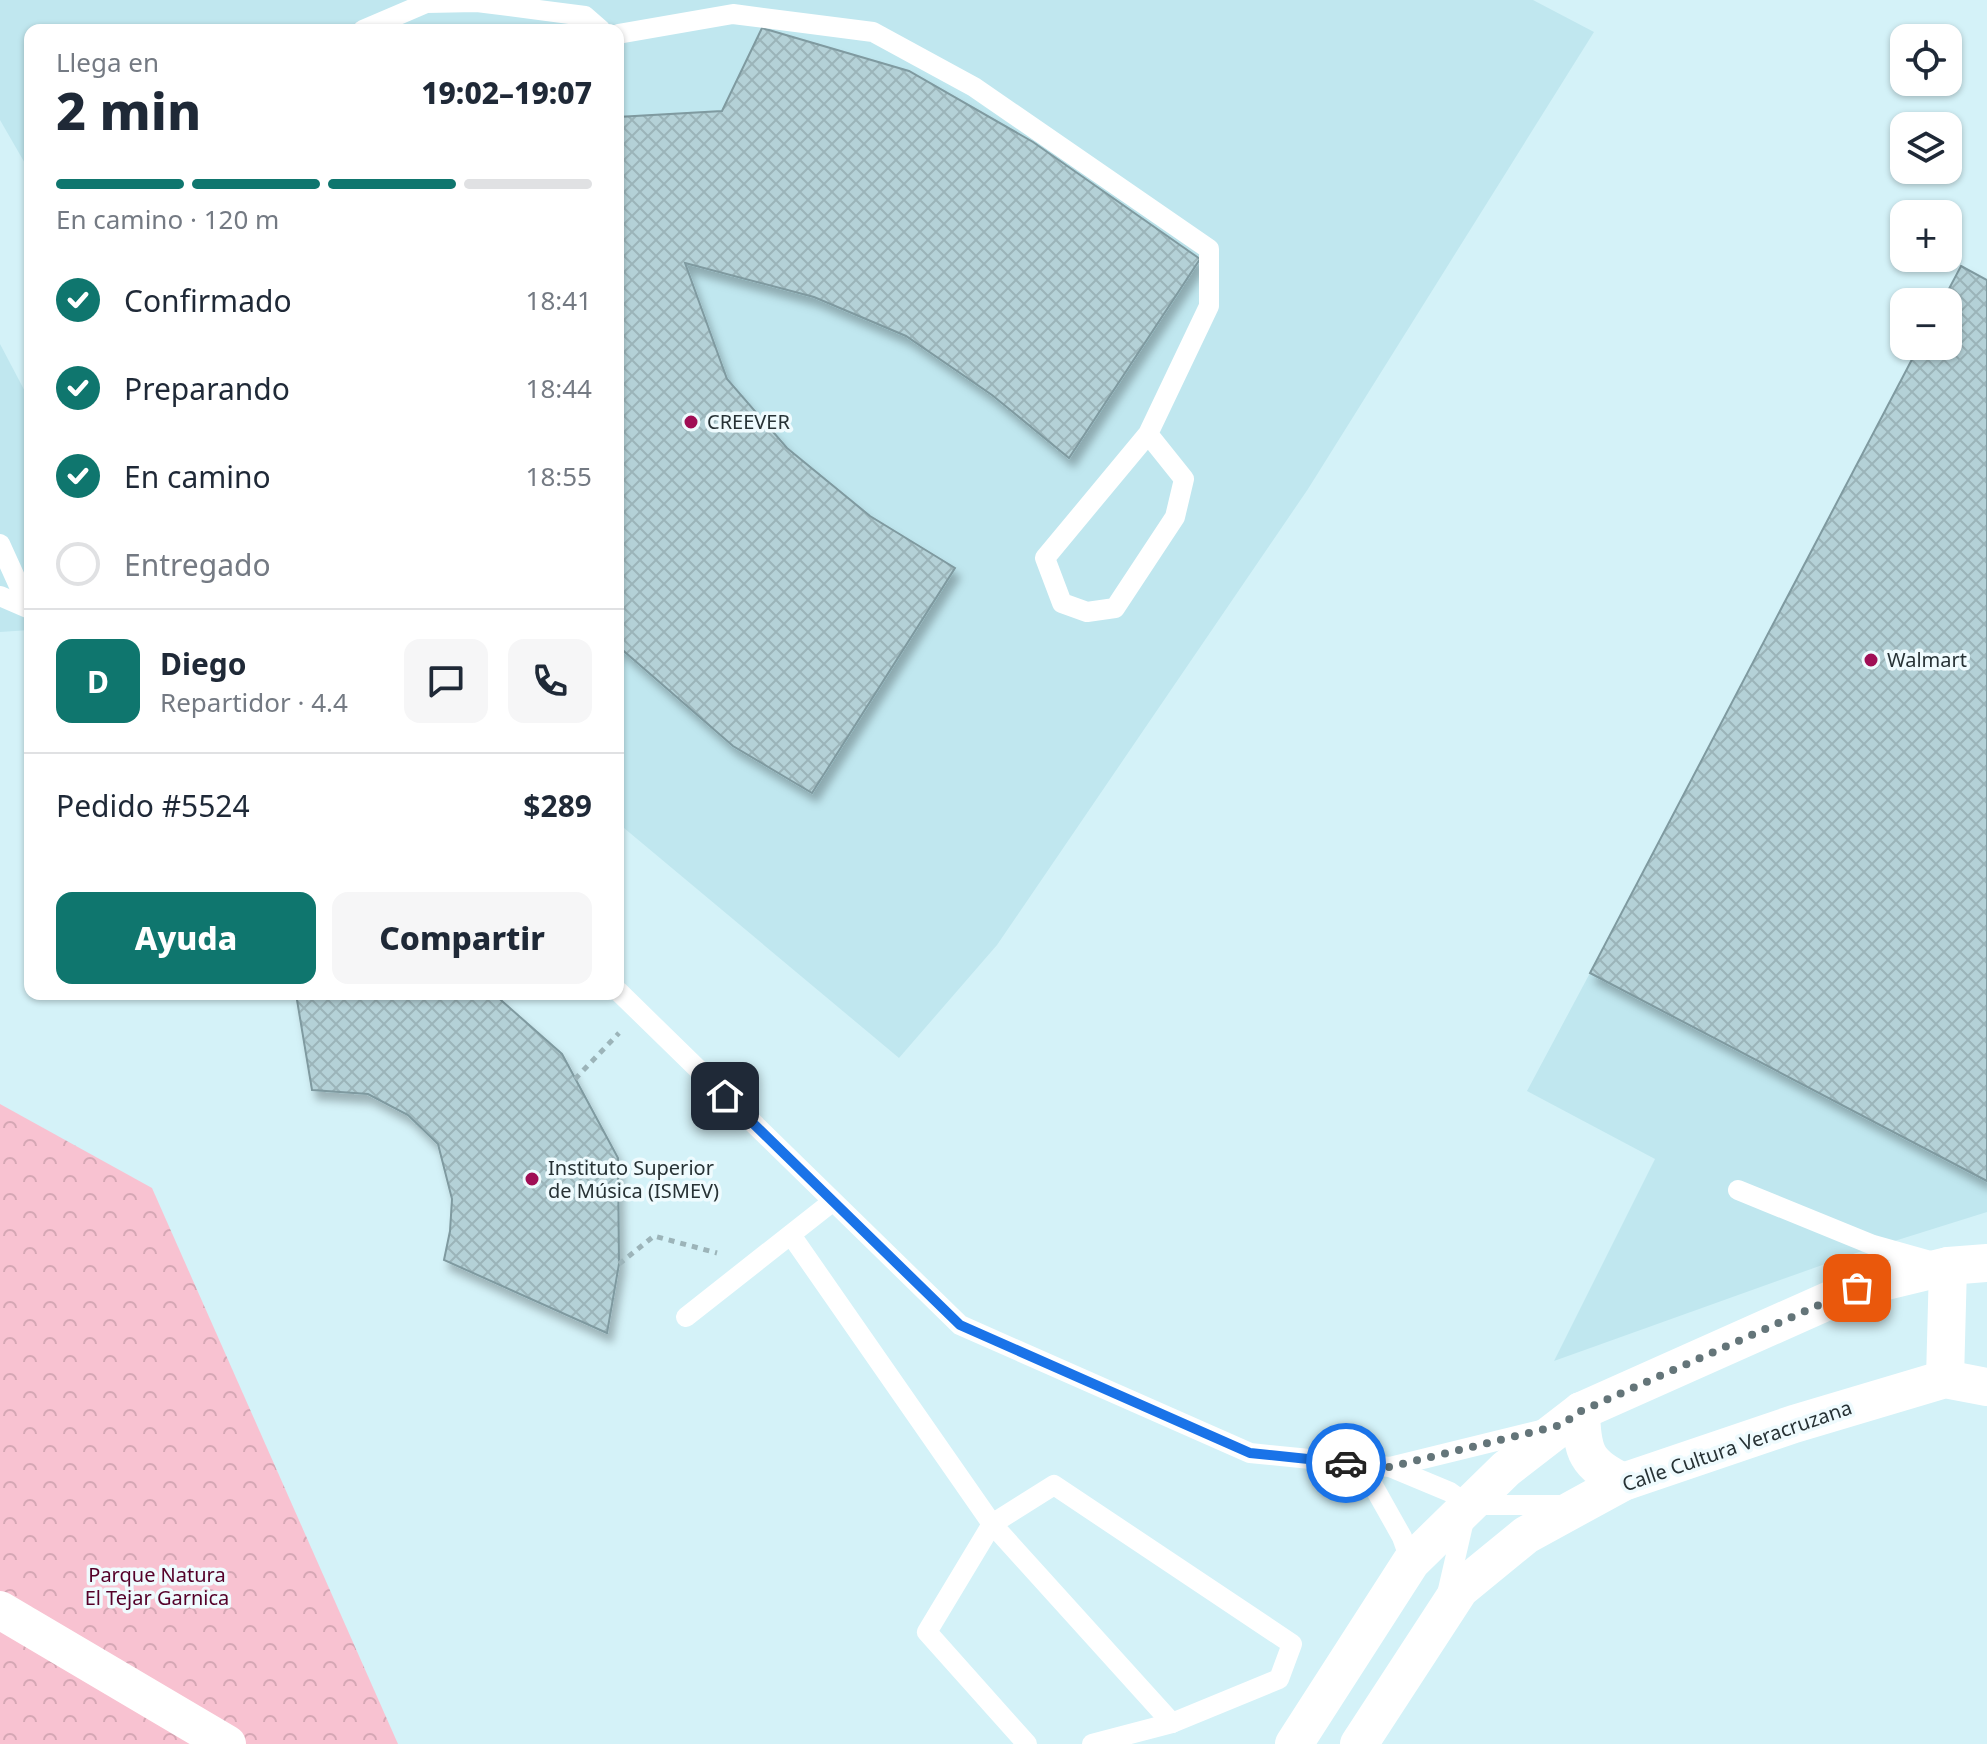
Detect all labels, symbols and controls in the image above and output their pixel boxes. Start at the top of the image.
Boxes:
map controls [1890,24,1962,360]
button: locate [1890,24,1962,96]
text: Llega en [56,44,159,80]
text: 19:02–19:07 [421,72,592,113]
text: 2 min [56,74,201,145]
button: layers [1890,112,1962,184]
button: + [1890,200,1962,272]
text: En camino · 120 m [56,201,279,237]
icon: check [56,278,100,322]
text: Confirmado [124,280,292,321]
text: 18:41 [526,282,592,318]
button: − [1890,288,1962,360]
icon: check [56,366,100,410]
text: Preparando [124,368,290,409]
text: 18:44 [526,370,592,406]
place label: CREEVER [707,408,790,435]
marker: CREEVER [682,413,700,431]
icon: check [56,454,100,498]
text: En camino [124,456,271,497]
text: 18:55 [526,458,592,494]
text: Entregado [124,544,271,585]
button: chat [404,639,488,723]
button: phone [508,639,592,723]
text: Diego [160,643,247,684]
place label: Walmart [1887,646,1967,673]
marker: Walmart [1862,651,1880,669]
text: D [87,661,109,702]
text: Repartidor · 4.4 [160,684,348,720]
text: Pedido #5524 [56,785,250,826]
text: $289 [523,785,592,826]
button: Ayuda [56,892,316,984]
button: Compartir [332,892,592,984]
pin [691,1062,759,1130]
icon: home [703,1074,747,1118]
place label: Instituto Superior de Música (ISMEV) [548,1154,719,1204]
marker: Instituto Superior de Música (ISMEV) [523,1170,541,1188]
pin [1823,1254,1891,1322]
icon: bag [1835,1266,1879,1310]
street label: Calle Cultura Veracruzana [1618,1394,1855,1498]
courier [1306,1423,1386,1503]
icon: car [1324,1441,1368,1485]
park label: Parque Natura El Tejar Garnica [85,1561,229,1611]

